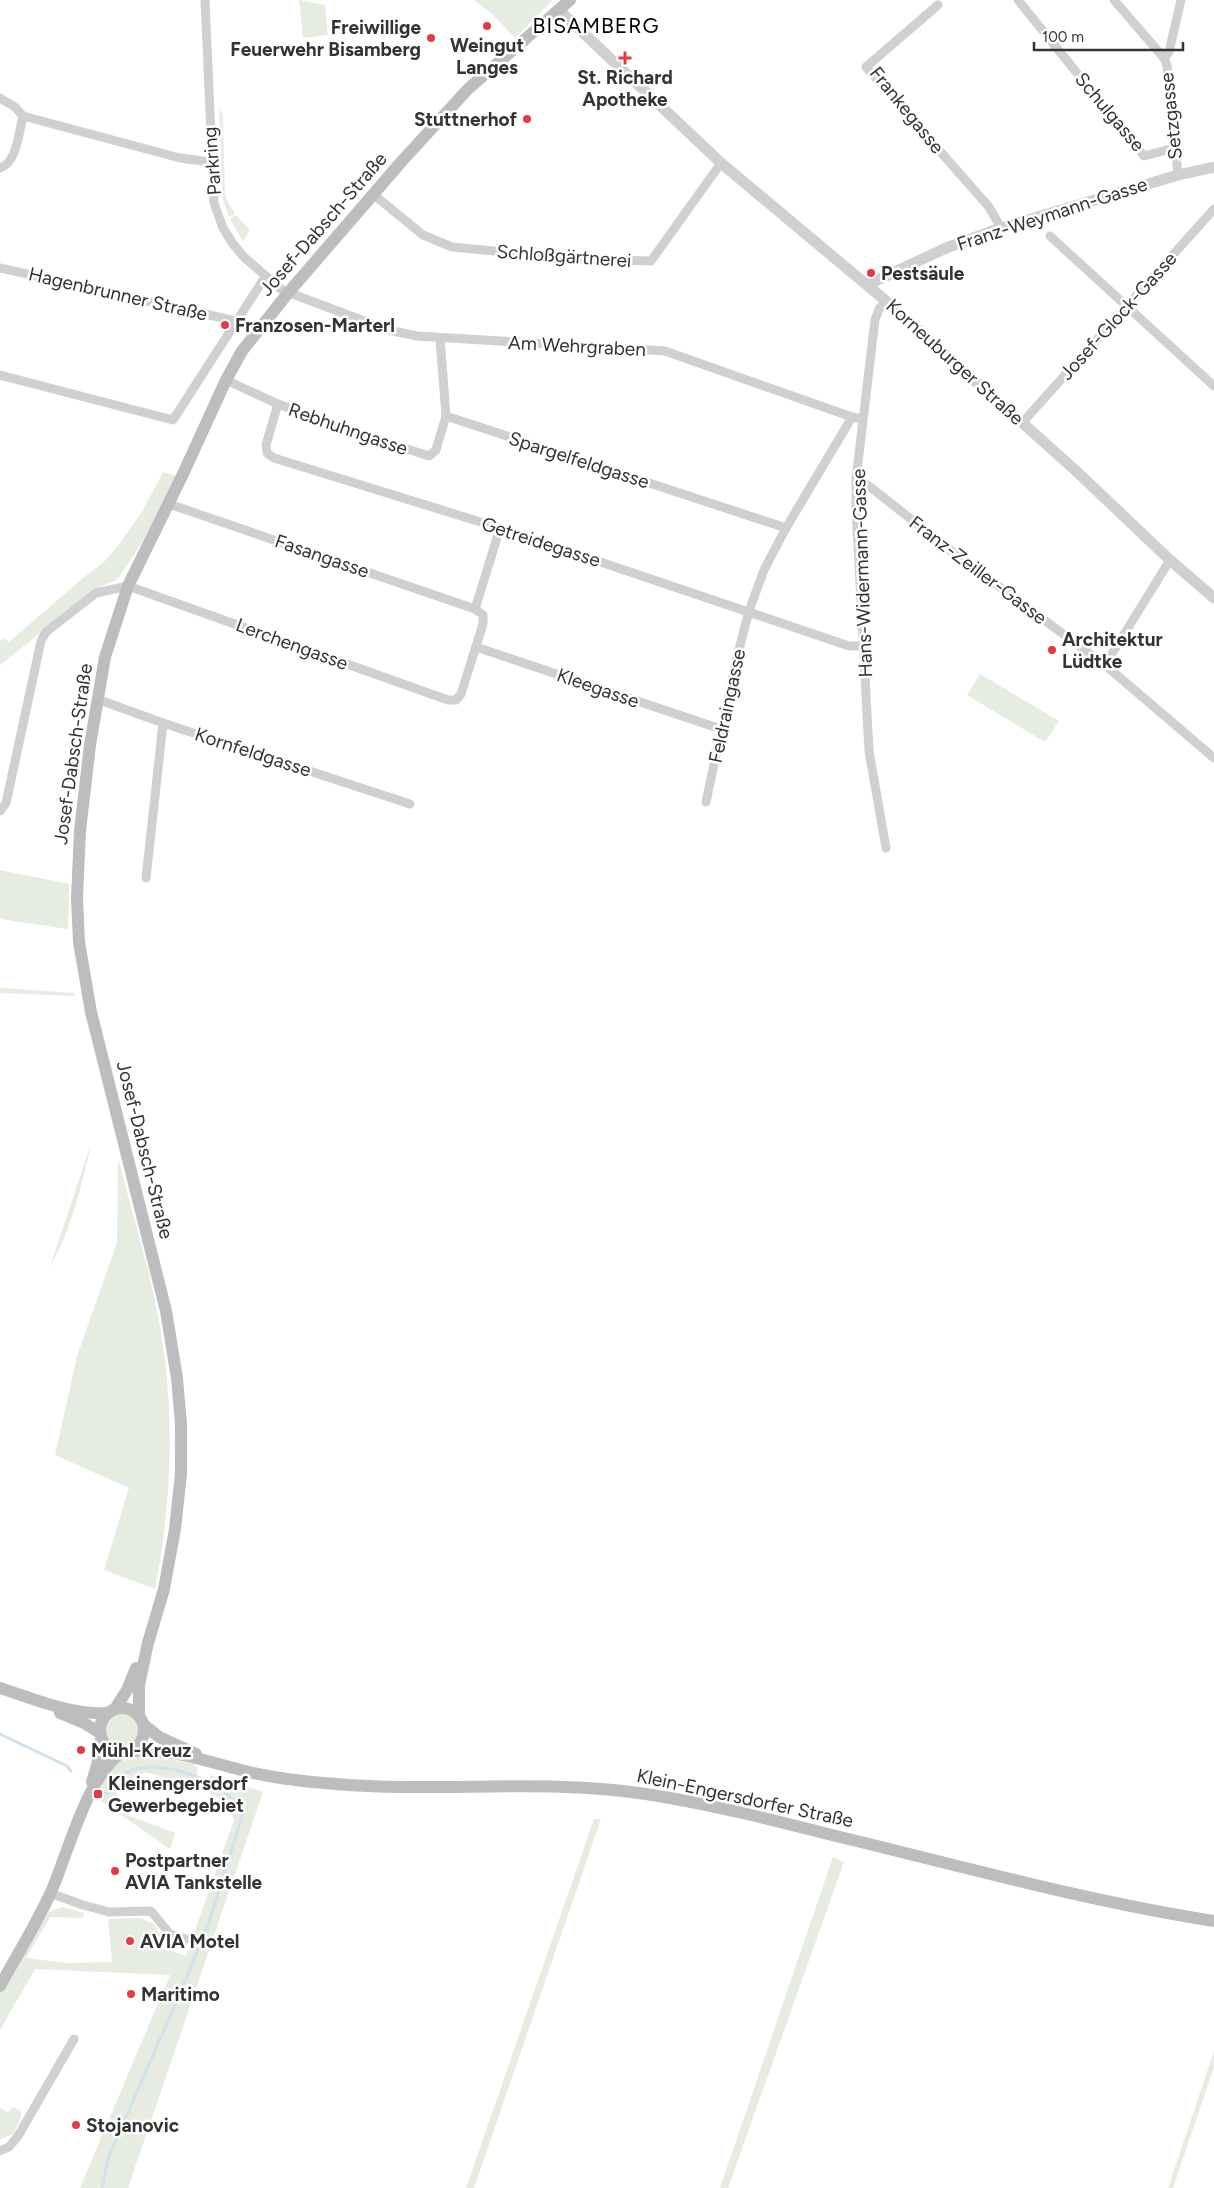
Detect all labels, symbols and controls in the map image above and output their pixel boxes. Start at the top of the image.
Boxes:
district label: BISAMBERG [533,13,659,38]
place label: Freiwillige Feuerwehr Bisamberg [230,16,421,61]
marker: Weingut Langes [481,20,493,32]
scale bar [1034,20,1183,52]
text: 100 m [1042,28,1084,46]
marker: Freiwillige Feuerwehr Bisamberg [425,32,437,44]
place label: Weingut Langes [450,34,524,79]
marker: St. Richard Apotheke [619,52,631,64]
street label: Frankegasse [865,62,949,158]
place label: St. Richard Apotheke [577,66,673,111]
street label: Schulgasse [1070,68,1150,156]
street label: Setzgasse [1155,71,1187,161]
place label: Stuttnerhof [414,108,518,131]
marker: Stuttnerhof [521,113,533,125]
street label: Parkring [198,126,226,196]
street label: Josef-Dabsch-Straße [254,148,392,300]
street label: Franz-Weymann-Gasse [954,172,1150,256]
street label: Schloßgärtnerei [496,240,632,272]
street label: Josef-Glock-Gasse [1055,247,1181,385]
street label: Hagenbrunner Straße [26,262,210,326]
place label: Pestsäule [881,262,965,285]
marker: Pestsäule [865,267,877,279]
street label: Korneuburger Straße [881,294,1029,430]
place label: Franzosen-Marterl [235,314,395,337]
marker: Franzosen-Marterl [219,319,231,331]
street label: Am Wehrgraben [508,331,646,361]
street label: Rebhuhngasse [285,398,411,460]
street label: Spargelfeldgasse [506,426,652,494]
street label: Hans-Widermann-Gasse [847,468,877,678]
street label: Franz-Zeiller-Gasse [905,511,1051,629]
street label: Getreidegasse [479,512,603,572]
street label: Fasangasse [272,529,372,583]
street label: Lerchengasse [233,613,351,675]
place label: Architektur Lüdtke [1062,628,1163,673]
marker: Architektur Lüdtke [1046,644,1058,656]
street label: Feldraingasse [704,647,750,765]
street label: Josef-Dabsch-Straße [49,662,97,846]
street label: Kleegasse [554,663,642,713]
street label: Kornfeldgasse [192,722,314,782]
street label: Josef-Dabsch-Straße [112,1059,178,1241]
place label: Mühl-Kreuz [91,1739,191,1762]
marker: Mühl-Kreuz [75,1744,87,1756]
street label: Klein-Engersdorfer Straße [635,1764,855,1832]
place label: Kleinengersdorf Gewerbegebiet [108,1772,248,1817]
marker: Kleinengersdorf Gewerbegebiet [92,1788,104,1800]
place label: Postpartner AVIA Tankstelle [125,1849,263,1894]
marker: Postpartner AVIA Tankstelle [109,1865,121,1877]
place label: AVIA Motel [140,1930,239,1953]
marker: AVIA Motel [124,1935,136,1947]
place label: Maritimo [141,1983,220,2006]
marker: Maritimo [125,1988,137,2000]
place label: Stojanovic [86,2114,179,2137]
marker: Stojanovic [70,2119,82,2131]

